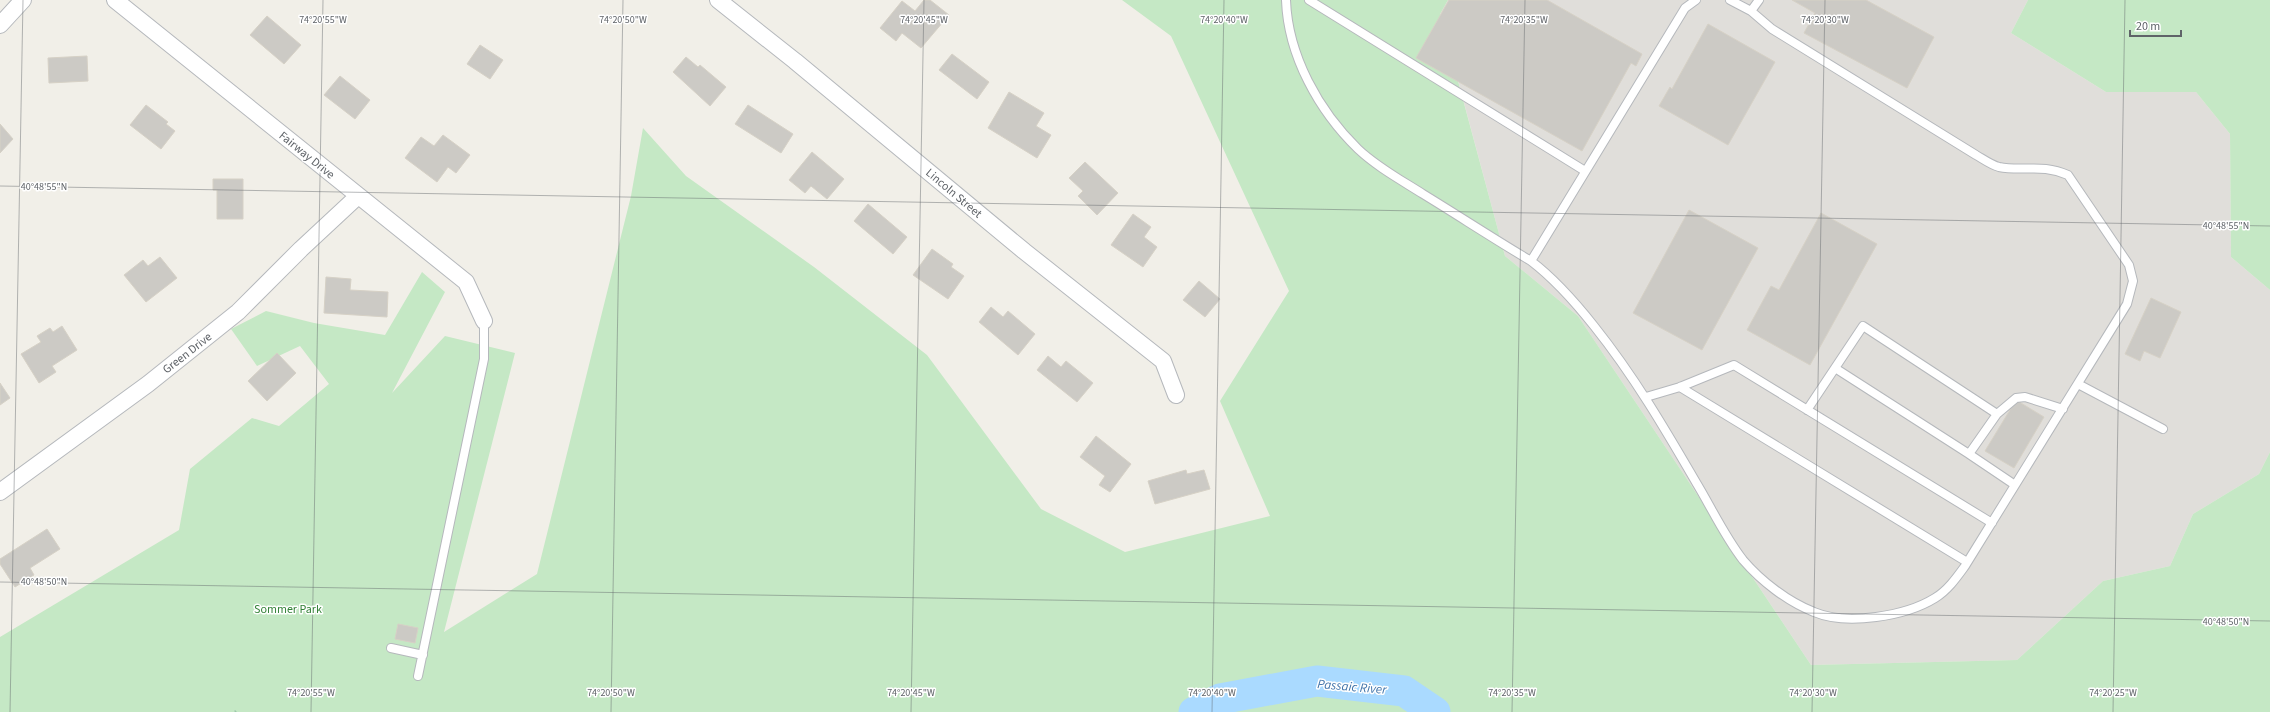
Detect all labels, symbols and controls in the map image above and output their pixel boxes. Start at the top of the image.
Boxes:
scale bar [2130,12,2181,38]
text: 74°20'55"W [299,13,347,27]
text: 74°20'50"W [599,13,647,27]
text: 74°20'45"W [900,13,948,27]
text: 74°20'40"W [1200,13,1248,27]
text: 74°20'35"W [1500,13,1548,27]
text: 74°20'30"W [1801,13,1849,27]
text: 20 m [2136,18,2160,35]
street label: Fairway Drive [275,128,338,183]
street label: Lincoln Street [922,165,986,222]
text: 40°48'55"N [21,180,67,194]
text: 40°48'55"N [2203,219,2249,233]
street label: Green Drive [159,329,216,378]
text: 40°48'50"N [21,575,67,589]
park label: Sommer Park [254,601,322,618]
text: 40°48'50"N [2203,615,2249,629]
water label: Passaic River [1317,675,1388,699]
text: 74°20'55"W [287,686,335,700]
text: 74°20'50"W [587,686,635,700]
text: 74°20'45"W [887,686,935,700]
text: 74°20'40"W [1188,686,1236,700]
text: 74°20'35"W [1488,686,1536,700]
text: 74°20'30"W [1789,686,1837,700]
text: 74°20'25"W [2089,686,2137,700]

